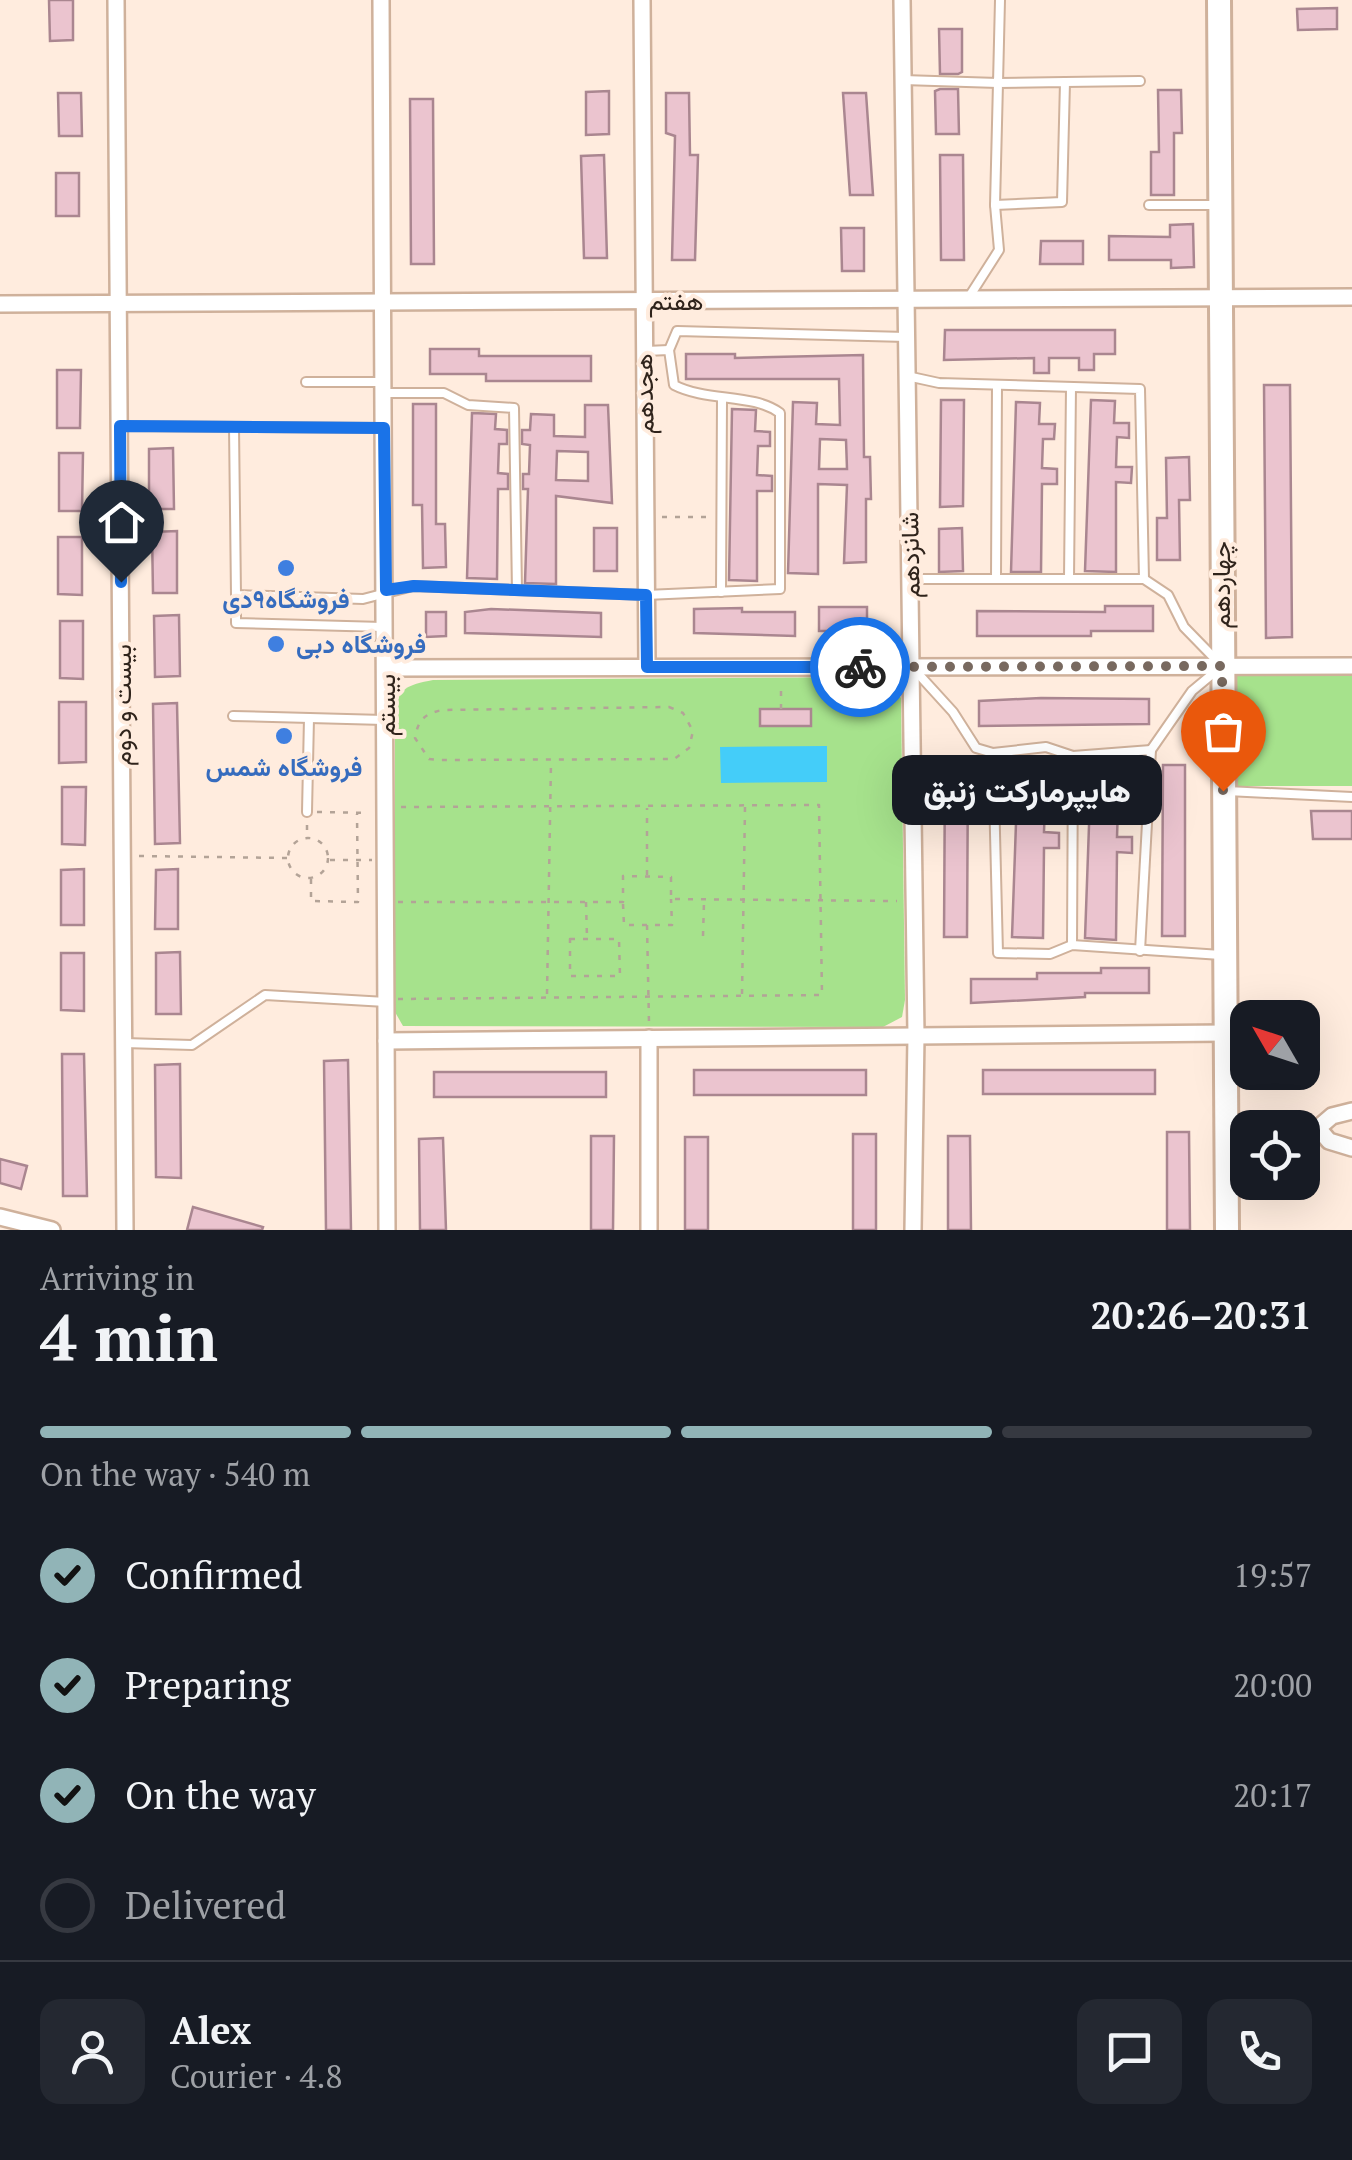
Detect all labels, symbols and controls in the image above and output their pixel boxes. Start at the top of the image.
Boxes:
street label: هفتم [649,284,703,318]
street label: هجدهم [626,353,662,435]
pin [79,480,164,583]
icon: home [94,495,149,550]
street label: شانزدهم [892,512,928,598]
street label: چهاردهم [1204,541,1238,629]
marker: فروشگاه۹دی [275,557,297,579]
place label: فروشگاه۹دی [222,582,350,615]
courier [810,617,910,717]
place label: فروشگاه دبی [296,627,426,660]
marker: فروشگاه دبی [265,633,287,655]
icon: bike [833,640,888,695]
street label: بیست و دوم [105,644,139,766]
street label: بیستم [369,674,403,736]
pin [1181,689,1266,792]
icon: bag [1196,704,1251,759]
marker: فروشگاه شمس [273,725,295,747]
place label: فروشگاه شمس [206,750,362,783]
callout: هایپرمارکت زنبق [893,756,1163,826]
text: هایپرمارکت زنبق [923,769,1131,811]
north arrow [1230,1000,1320,1090]
map controls [1230,1000,1320,1200]
button: locate [1230,1110,1320,1200]
text: Arriving in [40,1257,194,1299]
text: 20:26–20:31 [1090,1290,1312,1340]
text: 4 min [40,1293,218,1380]
text: On the way · 540 m [40,1453,310,1495]
icon: check [40,1548,95,1603]
text: Confirmed [125,1550,303,1600]
text: 19:57 [1233,1554,1312,1596]
icon: check [40,1658,95,1713]
text: Preparing [125,1660,291,1710]
text: 20:00 [1233,1664,1312,1706]
icon: check [40,1768,95,1823]
text: On the way [125,1770,316,1820]
text: 20:17 [1233,1774,1312,1816]
text: Delivered [125,1880,286,1930]
button: person [40,1999,145,2104]
button: chat [1077,1999,1182,2104]
button: phone [1207,1999,1312,2104]
text: Alex [170,2005,251,2055]
text: Courier · 4.8 [170,2055,342,2097]

